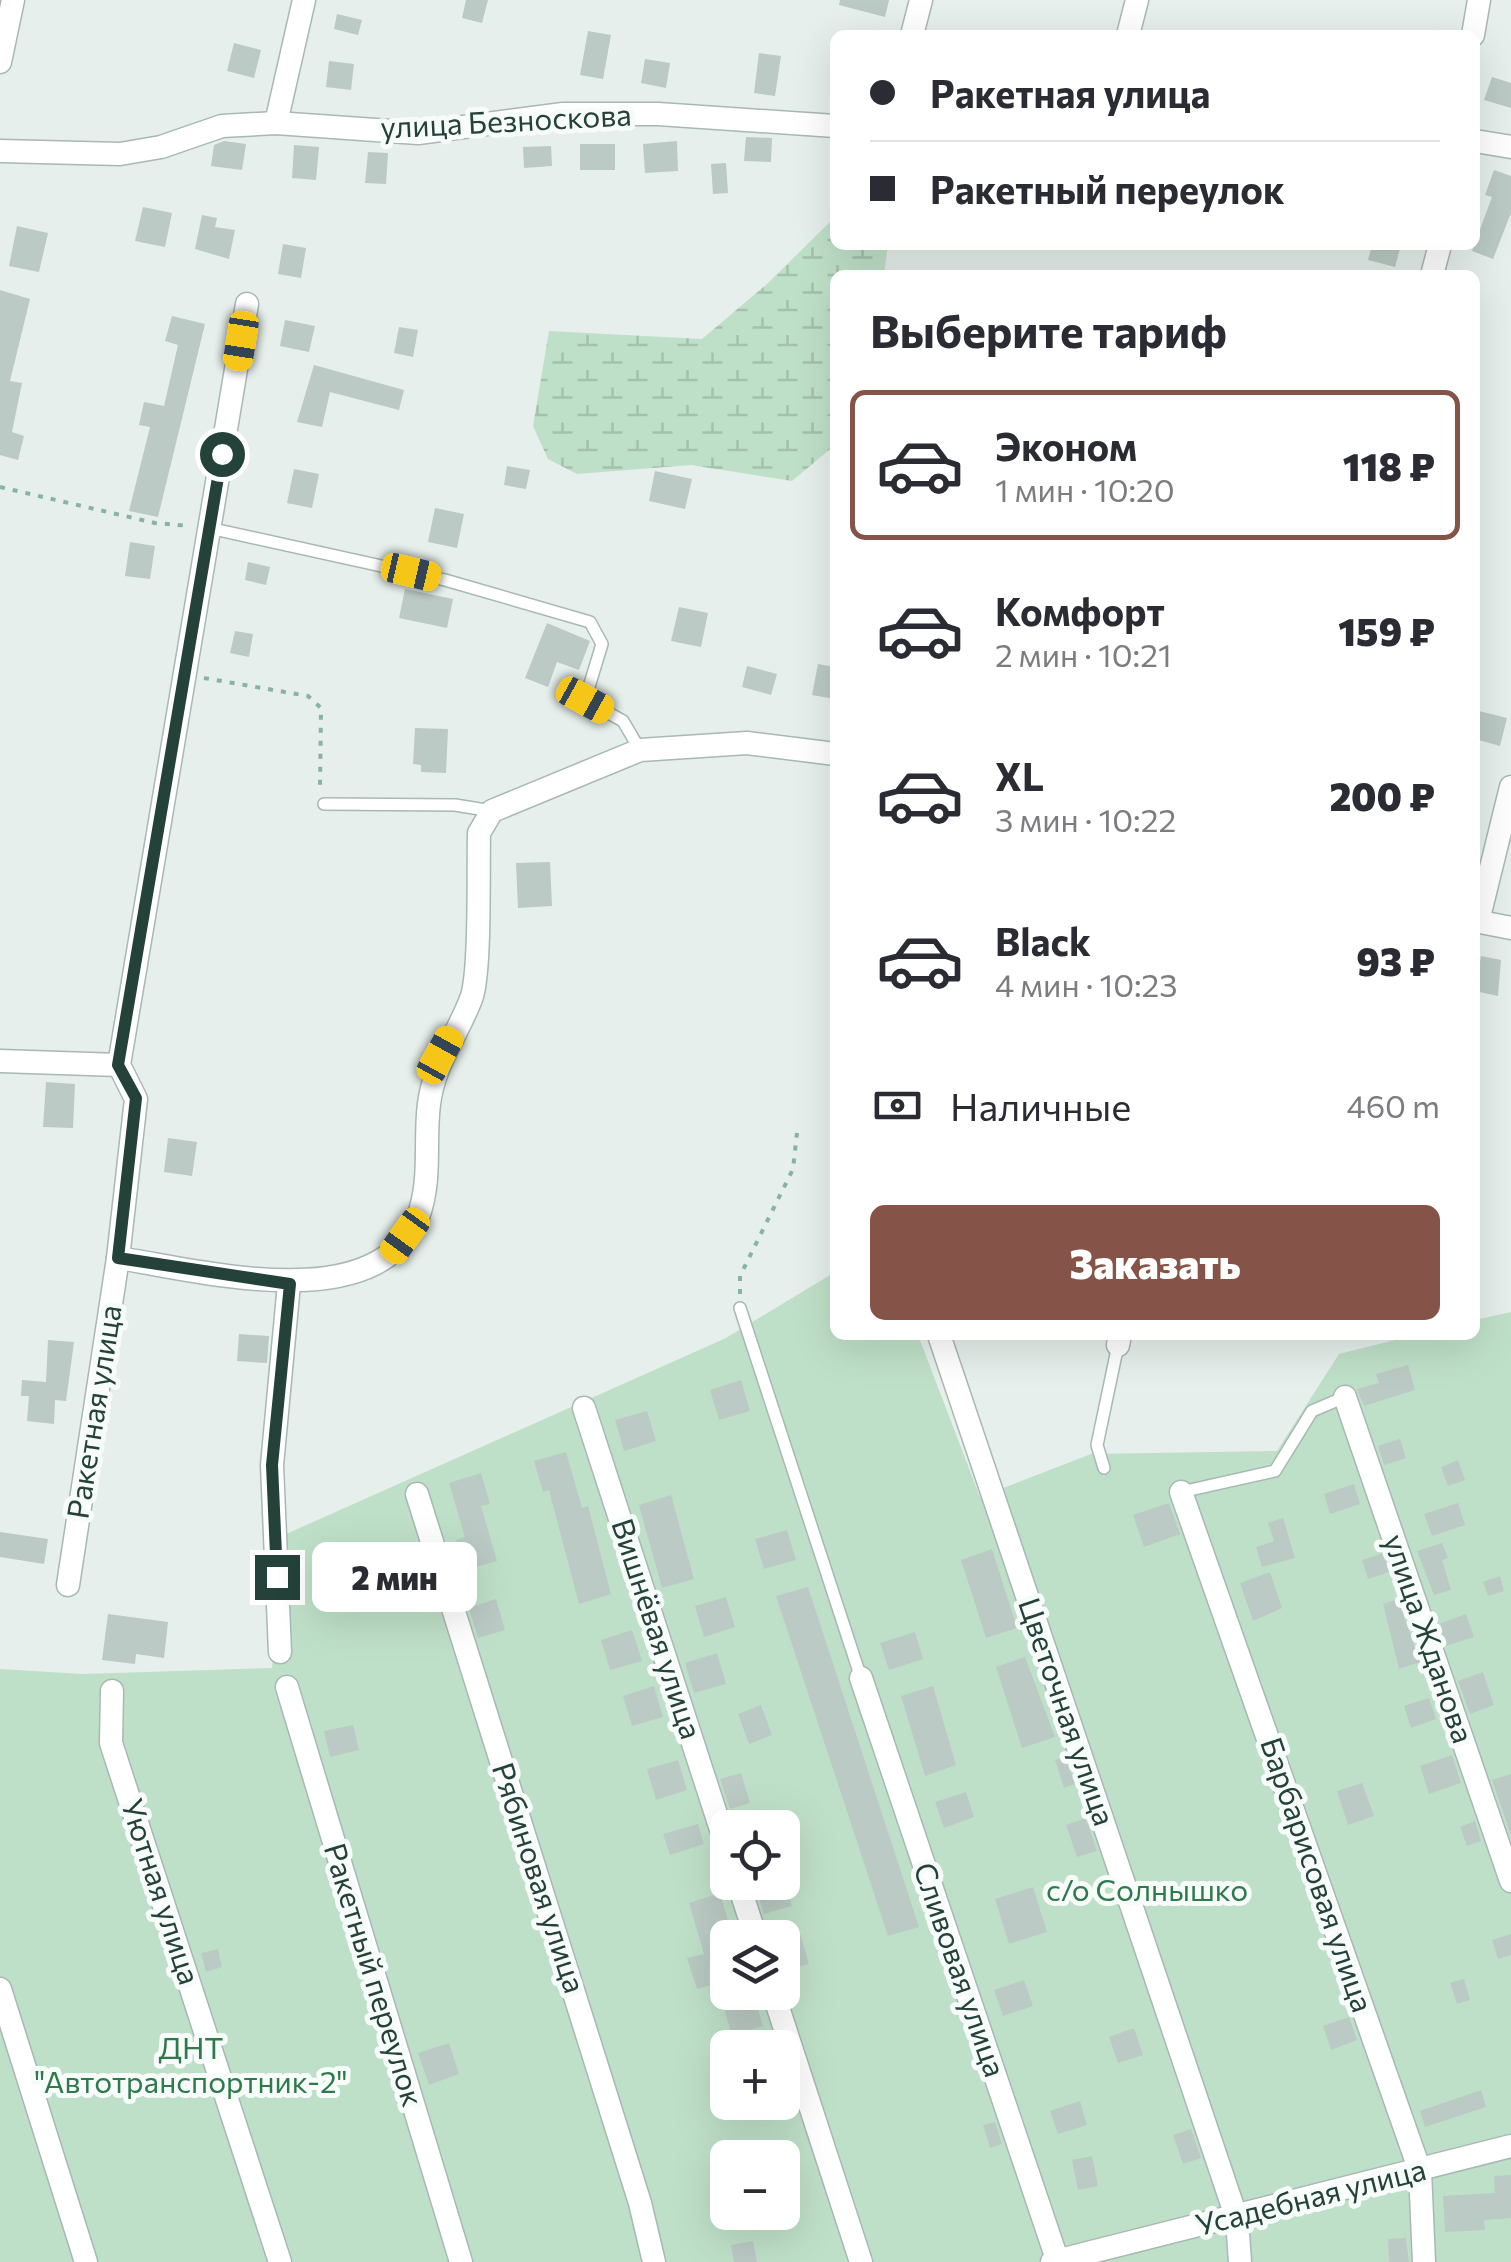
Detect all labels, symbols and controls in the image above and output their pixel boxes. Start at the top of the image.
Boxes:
text: Ракетная улица [930,69,1210,116]
street label: улица Безноскова [379,94,632,145]
text: Ракетный переулок [930,165,1285,212]
text: Выберите тариф [870,302,1227,357]
car [221,309,261,373]
icon: car [875,420,965,510]
text: Эконом [995,422,1137,469]
route start [200,432,245,477]
text: 118 ₽ [1343,442,1435,489]
text: 1 мин · 10:20 [995,469,1175,509]
car [378,551,444,593]
icon: car [875,585,965,675]
text: Комфорт [995,587,1165,634]
text: 159 ₽ [1338,607,1435,654]
text: 2 мин · 10:21 [995,634,1172,674]
car [551,672,619,728]
icon: car [875,750,965,840]
text: XL [995,752,1044,799]
text: 200 ₽ [1329,772,1435,819]
text: 3 мин · 10:22 [995,799,1176,839]
icon: car [875,915,965,1005]
text: Black [995,917,1091,964]
text: 93 ₽ [1356,937,1435,984]
text: 4 мин · 10:23 [995,964,1178,1004]
car [412,1021,468,1089]
icon: cash [870,1078,925,1133]
text: Наличные [950,1082,1131,1129]
text: 460 m [1346,1085,1440,1125]
car [375,1203,435,1269]
button: Заказать [870,1205,1440,1320]
street label: Ракетная улица [57,1302,128,1521]
street label: Вишнёвая улица [605,1513,711,1743]
street label: улица Жданова [1377,1529,1483,1747]
callout: 2 мин [312,1542,477,1612]
route end [255,1555,300,1600]
text: 2 мин [351,1557,438,1597]
street label: Цветочная улица [1012,1592,1125,1830]
street label: Барбарисовая улица [1254,1732,1383,2016]
street label: Рябиновая улица [486,1757,595,1997]
street label: Уютная улица [115,1794,210,1989]
map controls [710,1810,800,2230]
button: locate [710,1810,800,1900]
street label: Ракетный переулок [318,1838,433,2110]
street label: Сливовая улица [907,1857,1015,2081]
park label: с/о Солнышко [1046,1870,1248,1907]
button: layers [710,1920,800,2010]
park label: ДНТ "Автотранспортник-2" [34,2028,348,2099]
button: + [710,2030,800,2120]
button: − [710,2140,800,2230]
street label: Усадебная улица [1192,2149,1429,2242]

